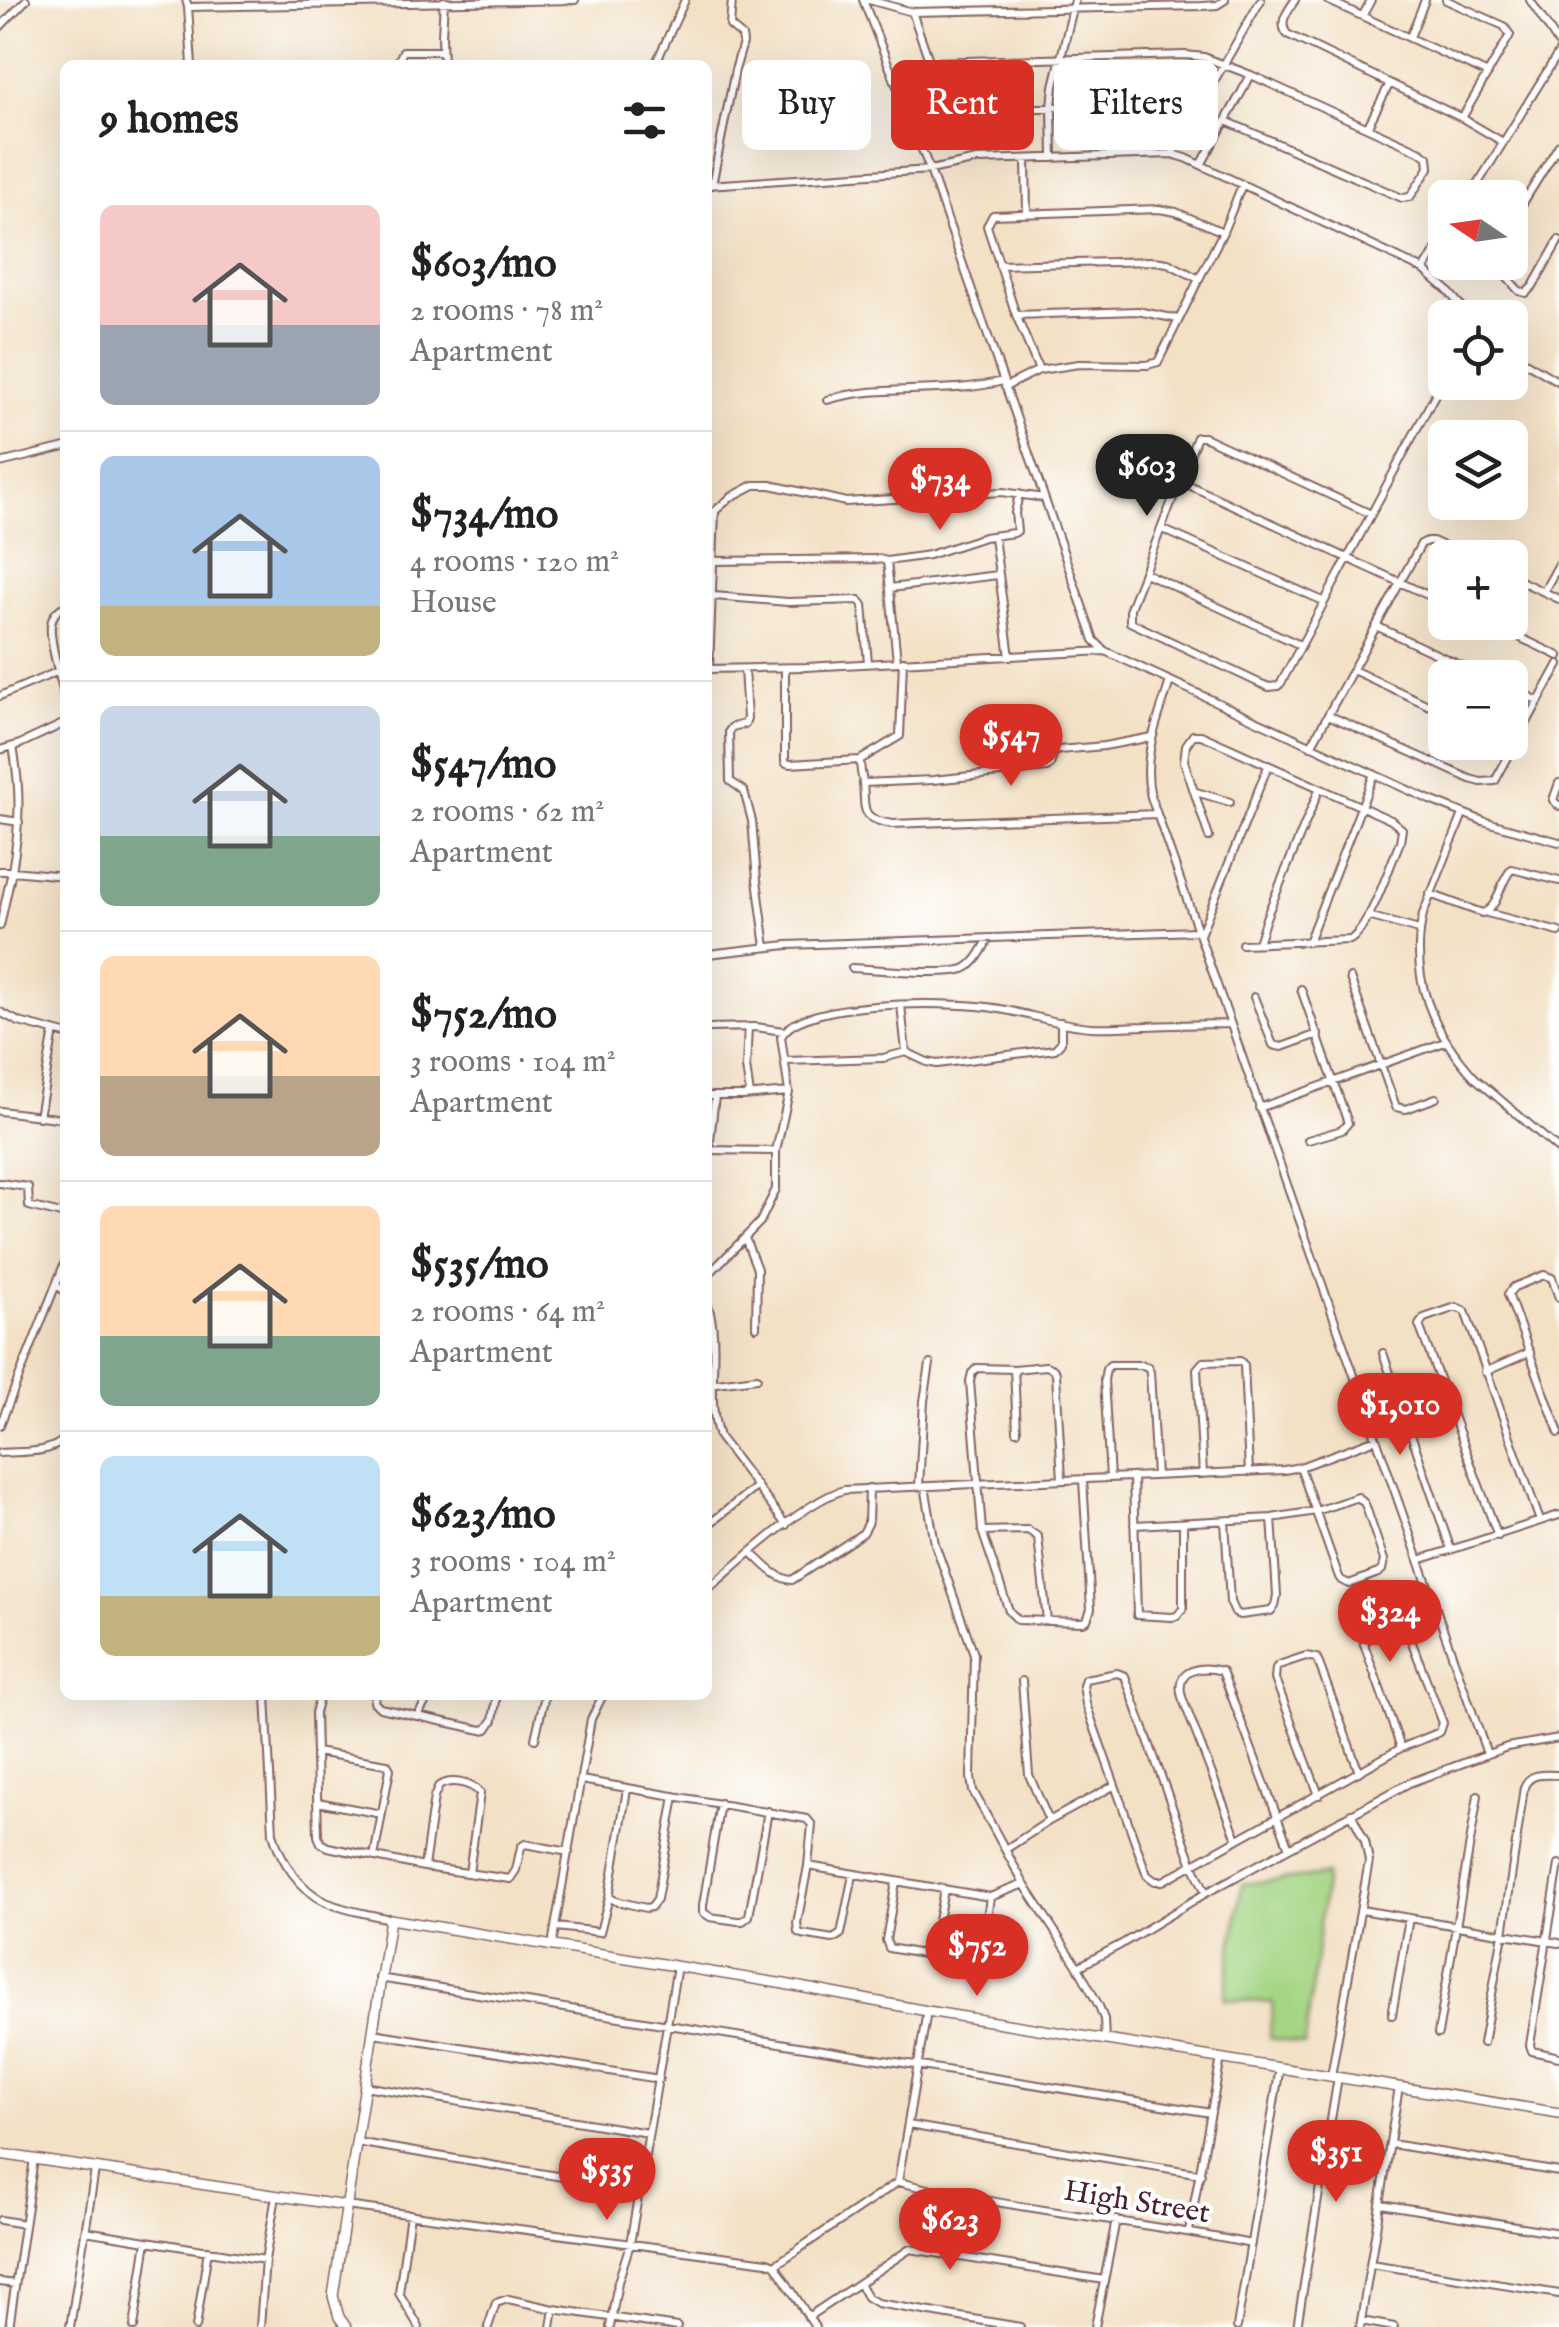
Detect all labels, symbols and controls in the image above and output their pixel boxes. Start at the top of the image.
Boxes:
chip: Buy [742,60,871,150]
chip: Rent [891,60,1034,150]
chip: Filters [1054,60,1218,150]
icon: filters [617,93,672,148]
text: 9 homes [100,94,239,147]
north arrow [1428,180,1528,280]
map controls [1428,180,1528,760]
text: $603/mo [410,238,557,291]
icon: home [180,245,300,365]
text: 2 rooms · 78 m² [410,291,603,332]
button: locate [1428,300,1528,400]
text: Apartment [410,332,553,373]
button: layers [1428,420,1528,520]
pin: $603 [1088,434,1206,519]
text: $603 [1118,446,1176,487]
pin: $734 [881,448,999,533]
text: $734 [910,460,970,501]
text: $734/mo [410,489,558,542]
icon: home [180,496,300,616]
button: + [1428,540,1528,640]
text: 4 rooms · 120 m² [410,542,619,583]
text: House [410,583,497,624]
button: − [1428,660,1528,760]
pin: $547 [952,704,1070,789]
text: $547 [982,716,1040,757]
text: $547/mo [410,739,556,792]
icon: home [180,746,300,866]
text: 2 rooms · 62 m² [410,792,604,833]
text: Apartment [410,833,553,874]
text: $752/mo [410,989,557,1042]
icon: home [180,996,300,1116]
text: 3 rooms · 104 m² [410,1042,616,1083]
text: Apartment [410,1083,553,1124]
text: $535/mo [410,1239,549,1292]
icon: home [180,1246,300,1366]
text: 2 rooms · 64 m² [410,1292,605,1333]
text: Apartment [410,1333,553,1374]
pin: $1,010 [1319,1373,1481,1458]
text: $1,010 [1359,1385,1441,1426]
text: $623/mo [410,1489,556,1542]
icon: home [180,1496,300,1616]
text: 3 rooms · 104 m² [410,1542,616,1583]
pin: $324 [1331,1580,1449,1665]
text: Apartment [410,1583,553,1624]
text: $324 [1360,1592,1420,1633]
pin: $752 [918,1914,1036,1999]
text: $752 [947,1926,1007,1967]
pin: $351 [1277,2120,1395,2205]
text: $351 [1309,2132,1363,2173]
pin: $535 [548,2138,666,2223]
text: $535 [581,2150,633,2191]
street label: High Street [1061,2173,1212,2233]
pin: $623 [891,2188,1009,2273]
text: $623 [921,2200,979,2241]

